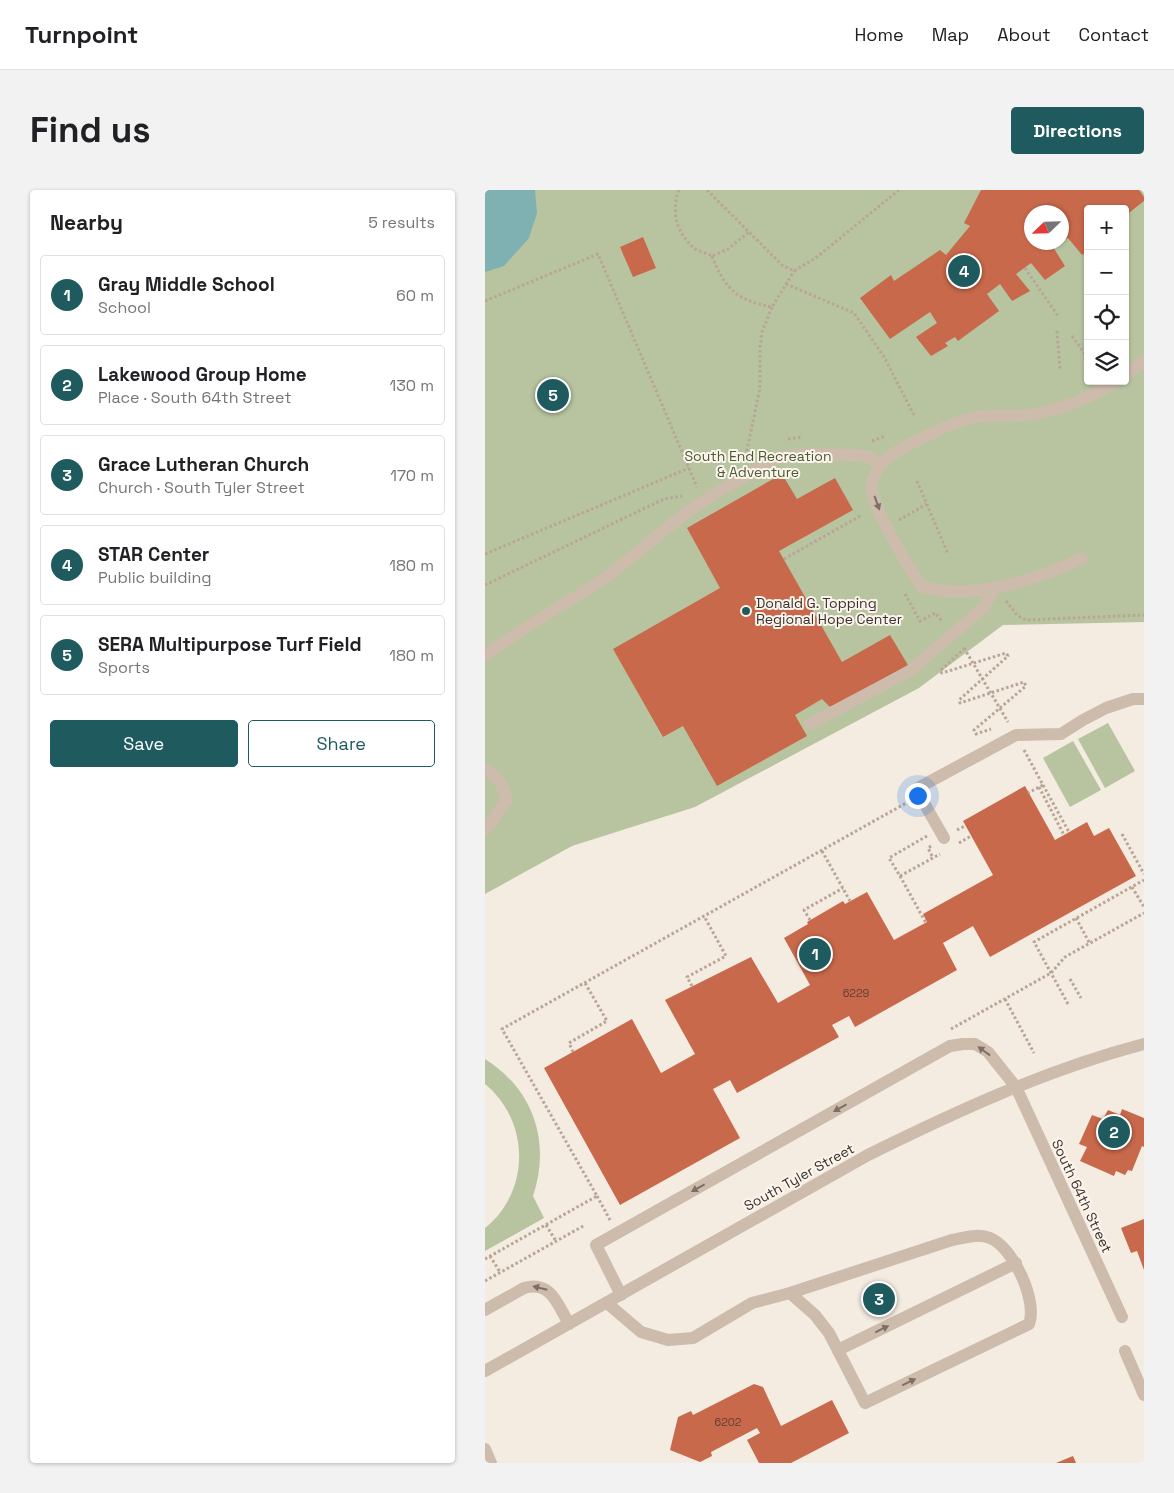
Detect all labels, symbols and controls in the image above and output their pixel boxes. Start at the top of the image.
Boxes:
text: Turnpoint [25,19,138,50]
text: Home [855,23,904,46]
text: Map [932,23,969,46]
text: About [997,23,1051,46]
text: Contact [1079,23,1149,46]
button: Directions [1011,107,1144,154]
text: Find us [30,108,151,152]
north arrow [1024,205,1069,250]
map controls [1084,205,1129,385]
button: + [1084,205,1129,250]
text: Nearby [50,209,123,236]
text: 5 results [368,212,435,233]
button: − [1084,250,1129,295]
pin: 4 [948,252,980,290]
text: Gray Middle School [98,272,275,297]
text: 1 [63,285,71,306]
text: 60 m [396,285,434,306]
button: locate [1084,295,1129,340]
text: School [98,297,151,318]
button: layers [1084,340,1129,385]
text: Lakewood Group Home [98,362,307,387]
text: 2 [62,375,72,396]
text: 130 m [390,375,434,396]
pin: 5 [537,376,569,414]
text: Place · South 64th Street [98,387,292,408]
park label: South End Recreation & Adventure [684,447,832,481]
text: Grace Lutheran Church [98,452,309,477]
text: 3 [62,465,72,486]
text: 170 m [390,465,434,486]
text: Church · South Tyler Street [98,477,305,498]
one-way arrow [873,496,881,511]
text: STAR Center [98,542,209,567]
text: 4 [62,555,72,576]
text: 180 m [389,555,434,576]
text: Public building [98,567,211,588]
place label: Donald G. Topping Regional Hope Center [756,594,902,628]
marker: Donald G. Topping Regional Hope Center [740,605,752,617]
text: SERA Multipurpose Turf Field [98,632,362,657]
text: 5 [62,645,72,666]
text: 180 m [389,645,434,666]
text: Sports [98,657,150,678]
button: Save [50,720,238,767]
button: Share [248,720,435,767]
your location [905,783,931,809]
pin: 1 [799,935,831,973]
house number: 6229 [843,986,870,1000]
one-way arrow [978,1045,991,1056]
one-way arrow [833,1104,847,1112]
pin: 2 [1098,1113,1130,1151]
street label: South 64th Street [1048,1136,1116,1256]
street label: South Tyler Street [741,1139,857,1215]
one-way arrow [692,1183,705,1192]
pin: 3 [863,1280,895,1318]
one-way arrow [533,1284,548,1292]
one-way arrow [874,1325,889,1333]
one-way arrow [902,1377,916,1385]
house number: 6202 [714,1415,742,1429]

